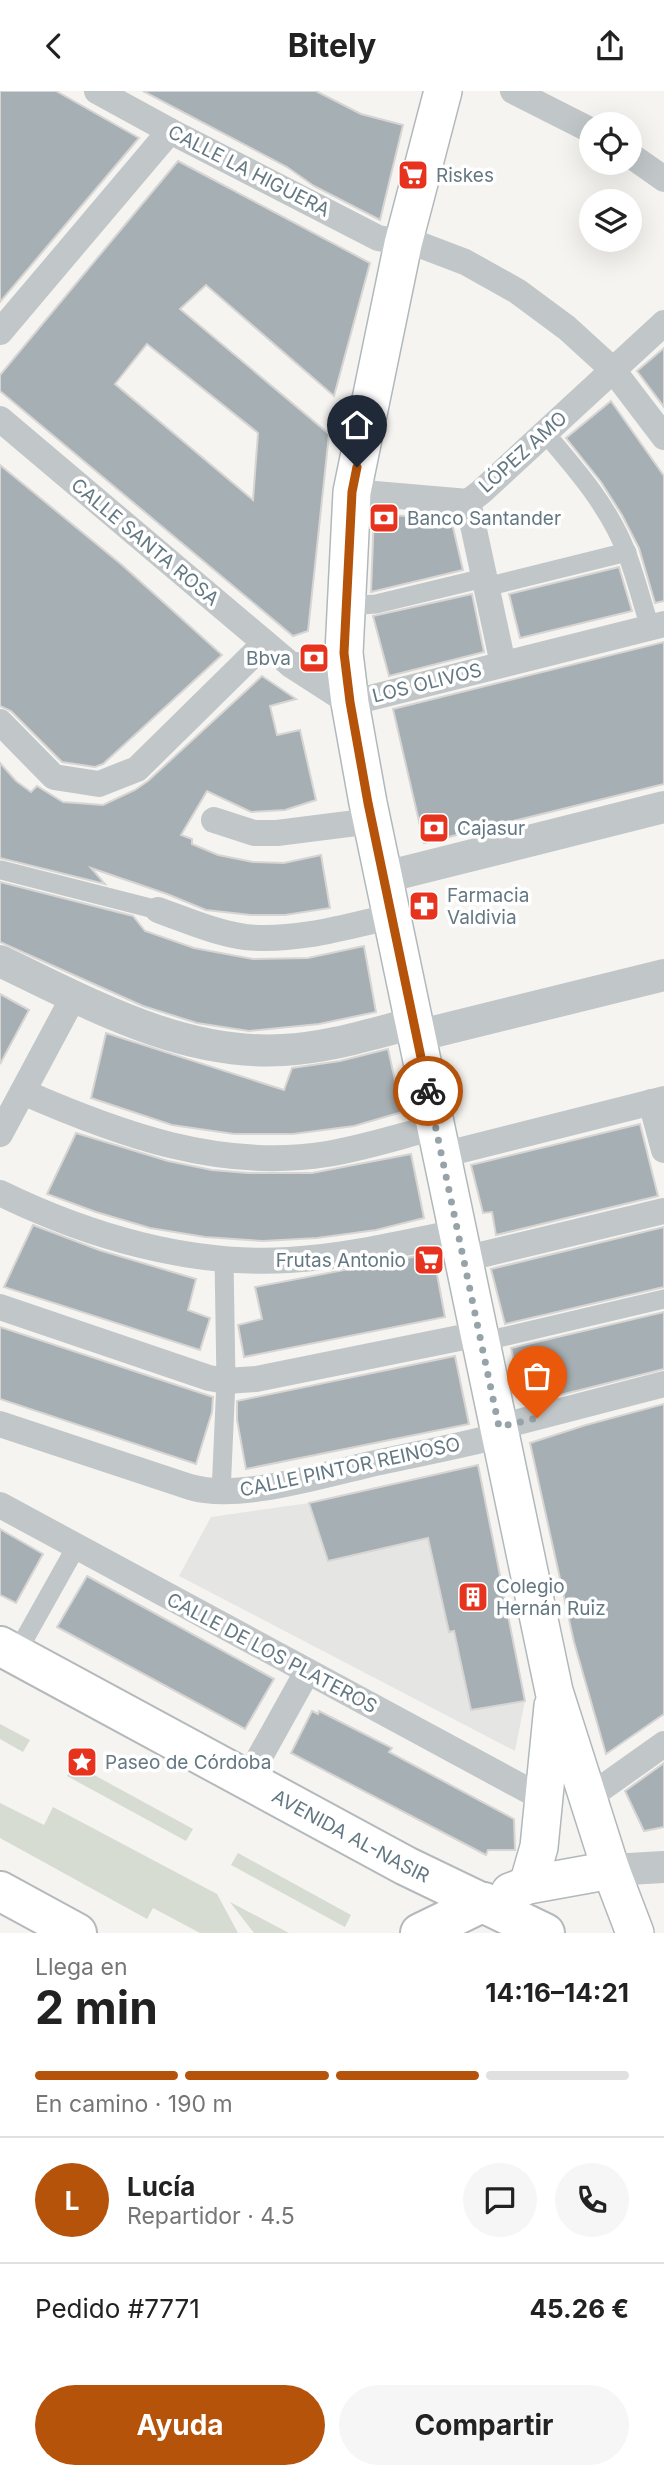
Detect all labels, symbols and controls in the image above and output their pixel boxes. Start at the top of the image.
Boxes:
text: Bitely [288,26,376,65]
icon: back [35,27,73,65]
icon: share [591,27,629,65]
map controls [579,112,642,252]
button: locate [579,112,642,175]
street label: CALLE LA HIGUERA [164,120,334,222]
supermarket icon: Riskes [396,158,430,192]
place label: Riskes [436,164,494,187]
button: layers [579,189,642,252]
pin [327,395,387,467]
icon: home [338,406,376,444]
street label: LÓPEZ AMO [474,407,572,497]
street label: CALLE SANTA ROSA [67,474,223,610]
bank icon: Banco Santander [367,501,401,535]
place label: Banco Santander [407,507,561,530]
bank icon: Bbva [297,641,331,675]
place label: Bbva [246,647,291,670]
street label: LOS OLIVOS [370,658,484,708]
bank icon: Cajasur [417,811,451,845]
place label: Cajasur [457,817,525,840]
place label: Farmacia Valdivia [447,884,529,929]
pharmacy icon: Farmacia Valdivia [407,889,441,923]
courier [393,1056,463,1126]
icon: bike [409,1072,447,1110]
supermarket icon: Frutas Antonio [412,1243,446,1277]
place label: Frutas Antonio [276,1249,406,1272]
pin [507,1346,567,1418]
icon: bag [518,1357,556,1395]
street label: CALLE PINTOR REINOSO [238,1432,462,1502]
place label: Colegio Hernán Ruiz [496,1575,606,1620]
building icon: Colegio Hernán Ruiz [456,1580,490,1614]
street label: CALLE DE LOS PLATEROS [163,1588,381,1718]
place icon: Paseo de Córdoba [65,1745,99,1779]
place label: Paseo de Córdoba [105,1751,271,1774]
street label: AVENIDA AL-NASIR [268,1784,433,1887]
text: Llega en [35,1953,127,1981]
text: 14:16–14:21 [485,1977,629,2008]
text: 2 min [35,1979,158,2035]
text: En camino · 190 m [35,2090,233,2118]
button: chat [463,2163,537,2237]
button: phone [555,2163,629,2237]
text: Lucía [127,2171,195,2202]
text: L [65,2185,79,2216]
text: Repartidor · 4.5 [127,2202,295,2230]
text: Pedido #7771 [35,2293,200,2324]
text: 45.26 € [529,2293,629,2324]
button: Ayuda [35,2385,325,2465]
button: Compartir [339,2385,629,2465]

